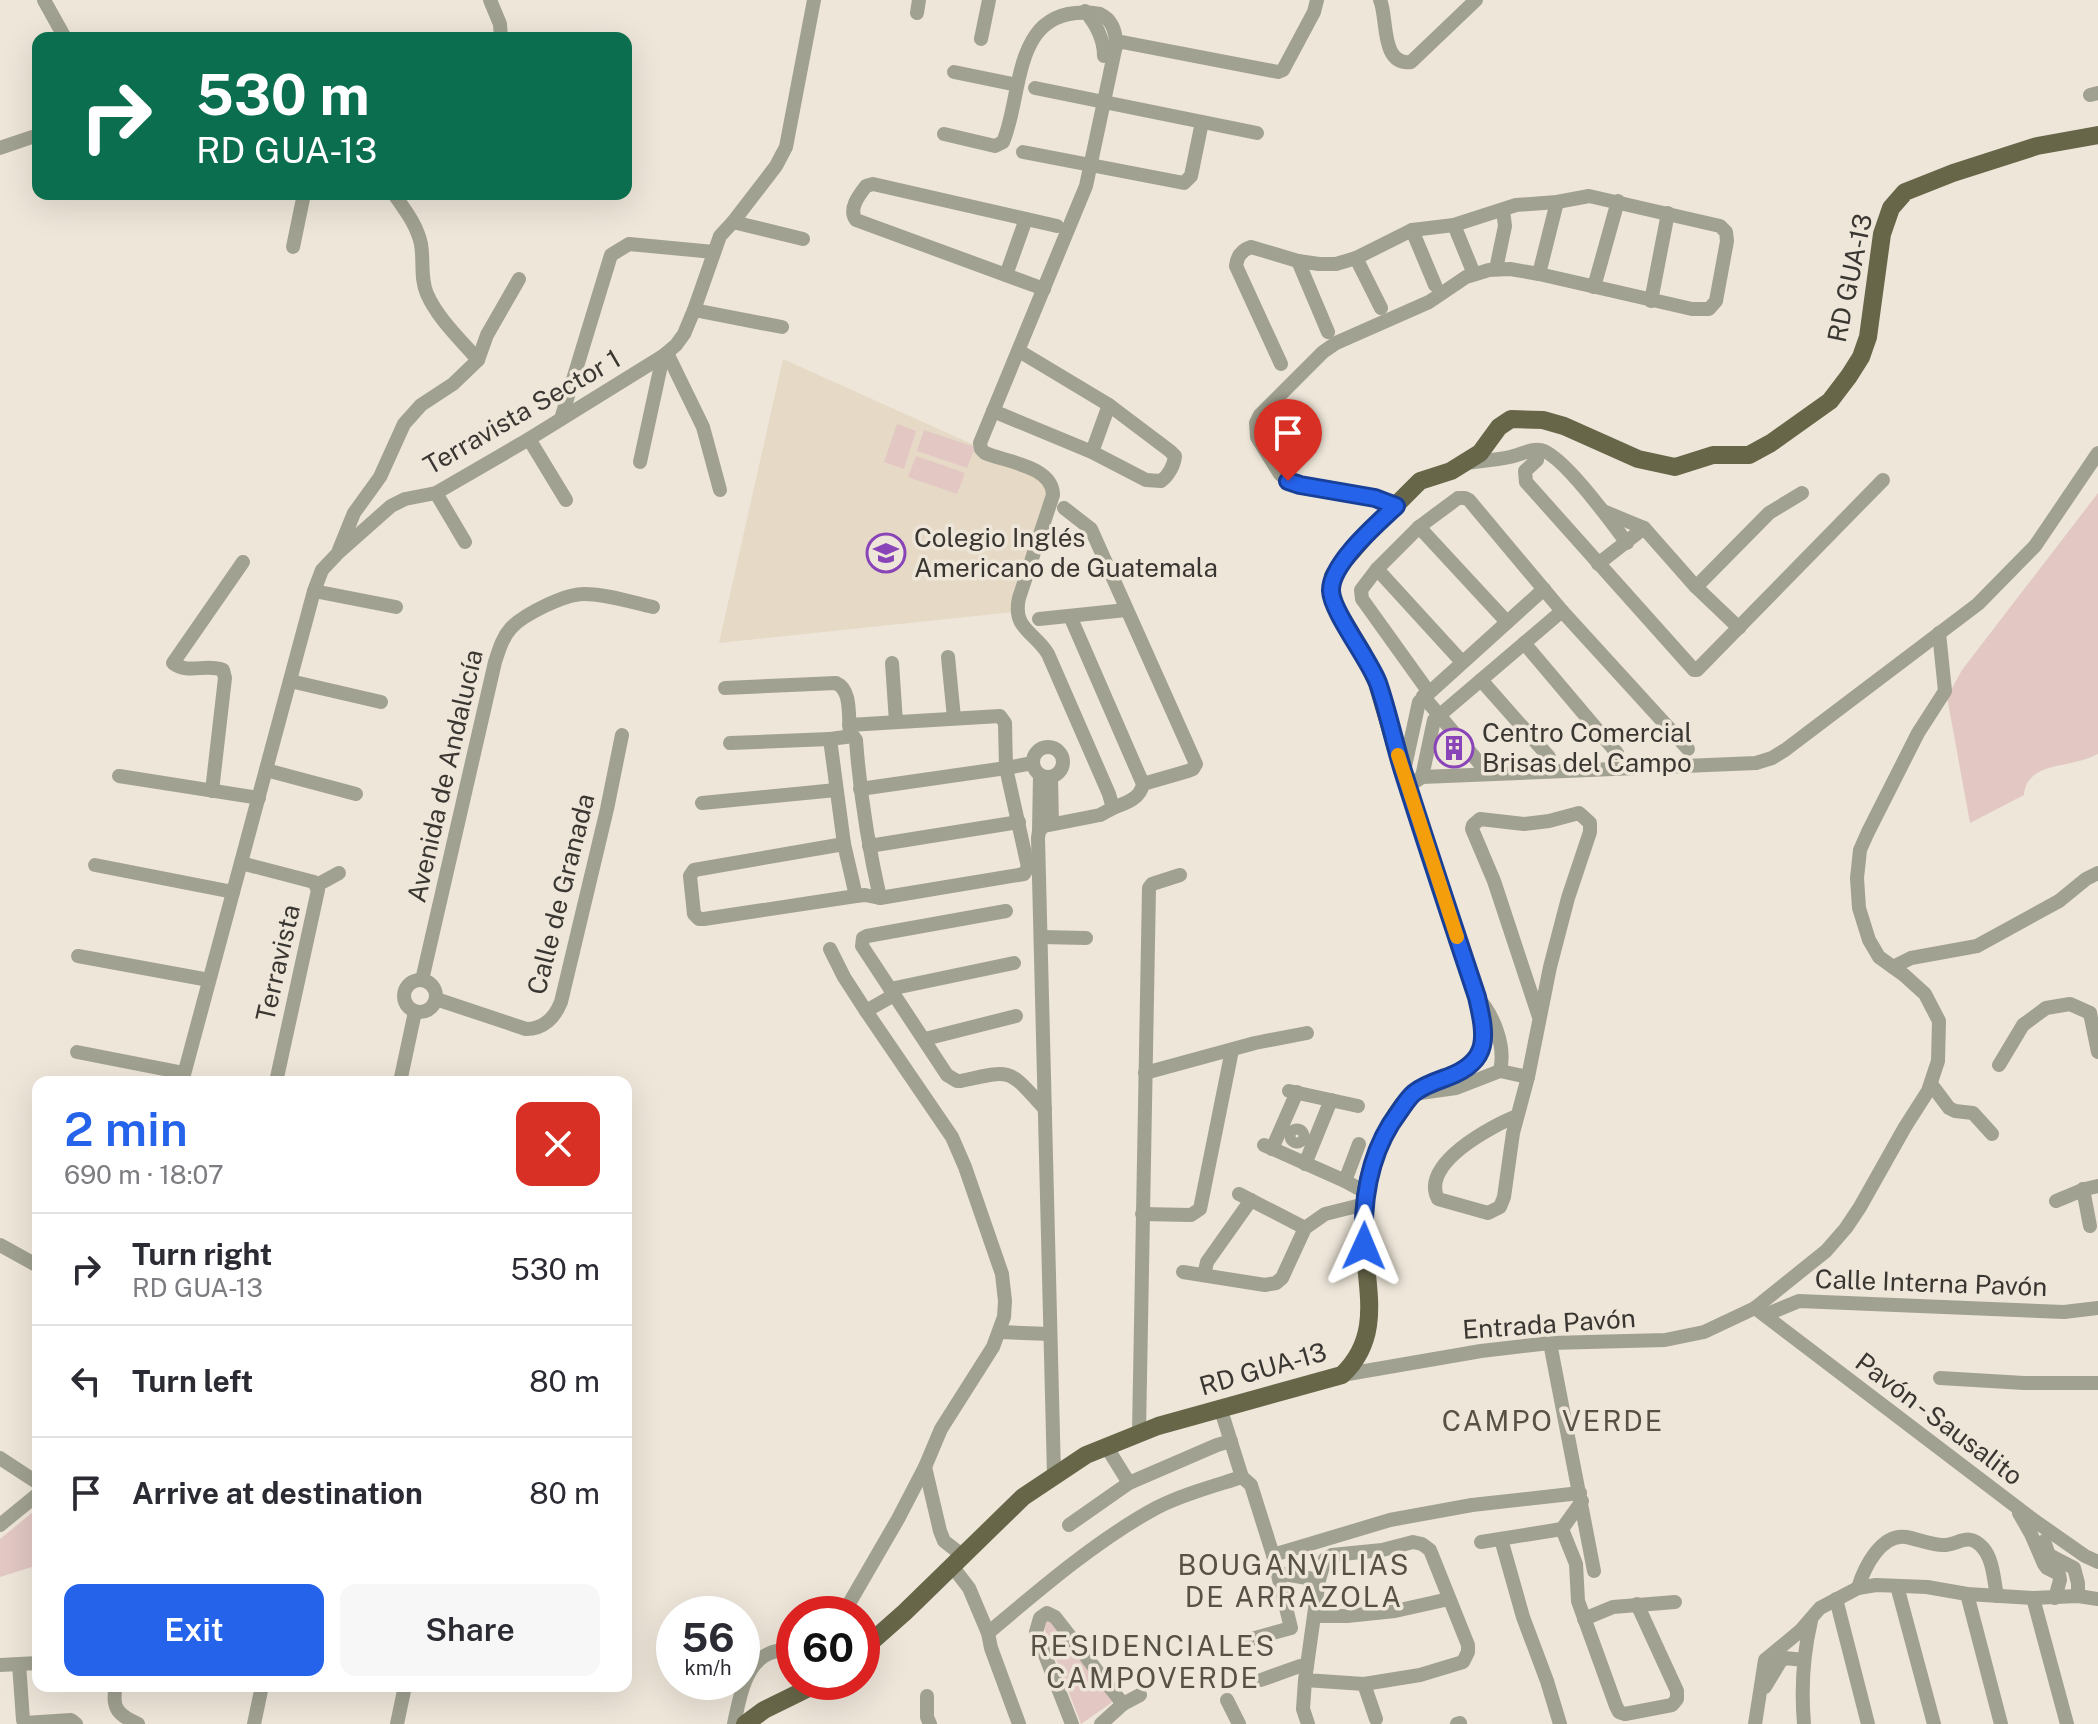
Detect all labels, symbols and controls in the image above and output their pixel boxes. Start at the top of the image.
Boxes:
text: 530 m [196,62,370,128]
icon: right [64,64,168,168]
text: RD GUA-13 [196,129,377,171]
street label: RD GUA-13 [1821,211,1878,345]
street label: Terravista Sector 1 [418,343,626,481]
pin [1254,399,1322,481]
icon: arrive [1266,411,1310,455]
place label: Colegio Inglés Americano de Guatemala [914,522,1218,583]
school or university icon: Colegio Inglés Americano de Guatemala [865,532,907,574]
street label: Avenida de Andalucía [400,646,489,905]
place label: Centro Comercial Brisas del Campo [1482,717,1692,778]
building icon: Centro Comercial Brisas del Campo [1433,727,1475,769]
street label: Calle de Granada [521,790,600,998]
street label: Terravista [249,901,306,1024]
text: 2 min [64,1100,188,1157]
button: close [516,1102,600,1186]
text: 690 m · 18:07 [64,1159,224,1190]
position arrow [1322,1204,1406,1288]
text: Turn right [132,1236,272,1272]
icon: right [64,1247,108,1291]
text: 530 m [510,1251,600,1287]
street label: Calle Interna Pavón [1814,1263,2048,1302]
text: RD GUA-13 [132,1272,263,1303]
street label: Entrada Pavón [1461,1302,1637,1345]
street label: RD GUA-13 [1196,1336,1330,1401]
street label: Pavón - Sausalito [1850,1346,2029,1491]
icon: left [64,1359,108,1403]
text: Turn left [132,1363,253,1399]
text: 80 m [529,1363,600,1399]
district label: CAMPO VERDE [1442,1404,1664,1437]
icon: arrive [64,1471,108,1515]
text: Arrive at destination [132,1475,423,1511]
text: 80 m [529,1475,600,1511]
district label: BOUGANVILIAS DE ARRAZOLA [1177,1548,1411,1613]
button: Exit [64,1584,324,1676]
button: Share [340,1584,600,1676]
speed limit sign: 60 [776,1596,880,1700]
text: 56 [681,1614,735,1661]
district label: RESIDENCIALES CAMPOVERDE [1030,1629,1276,1694]
text: km/h [684,1656,732,1680]

